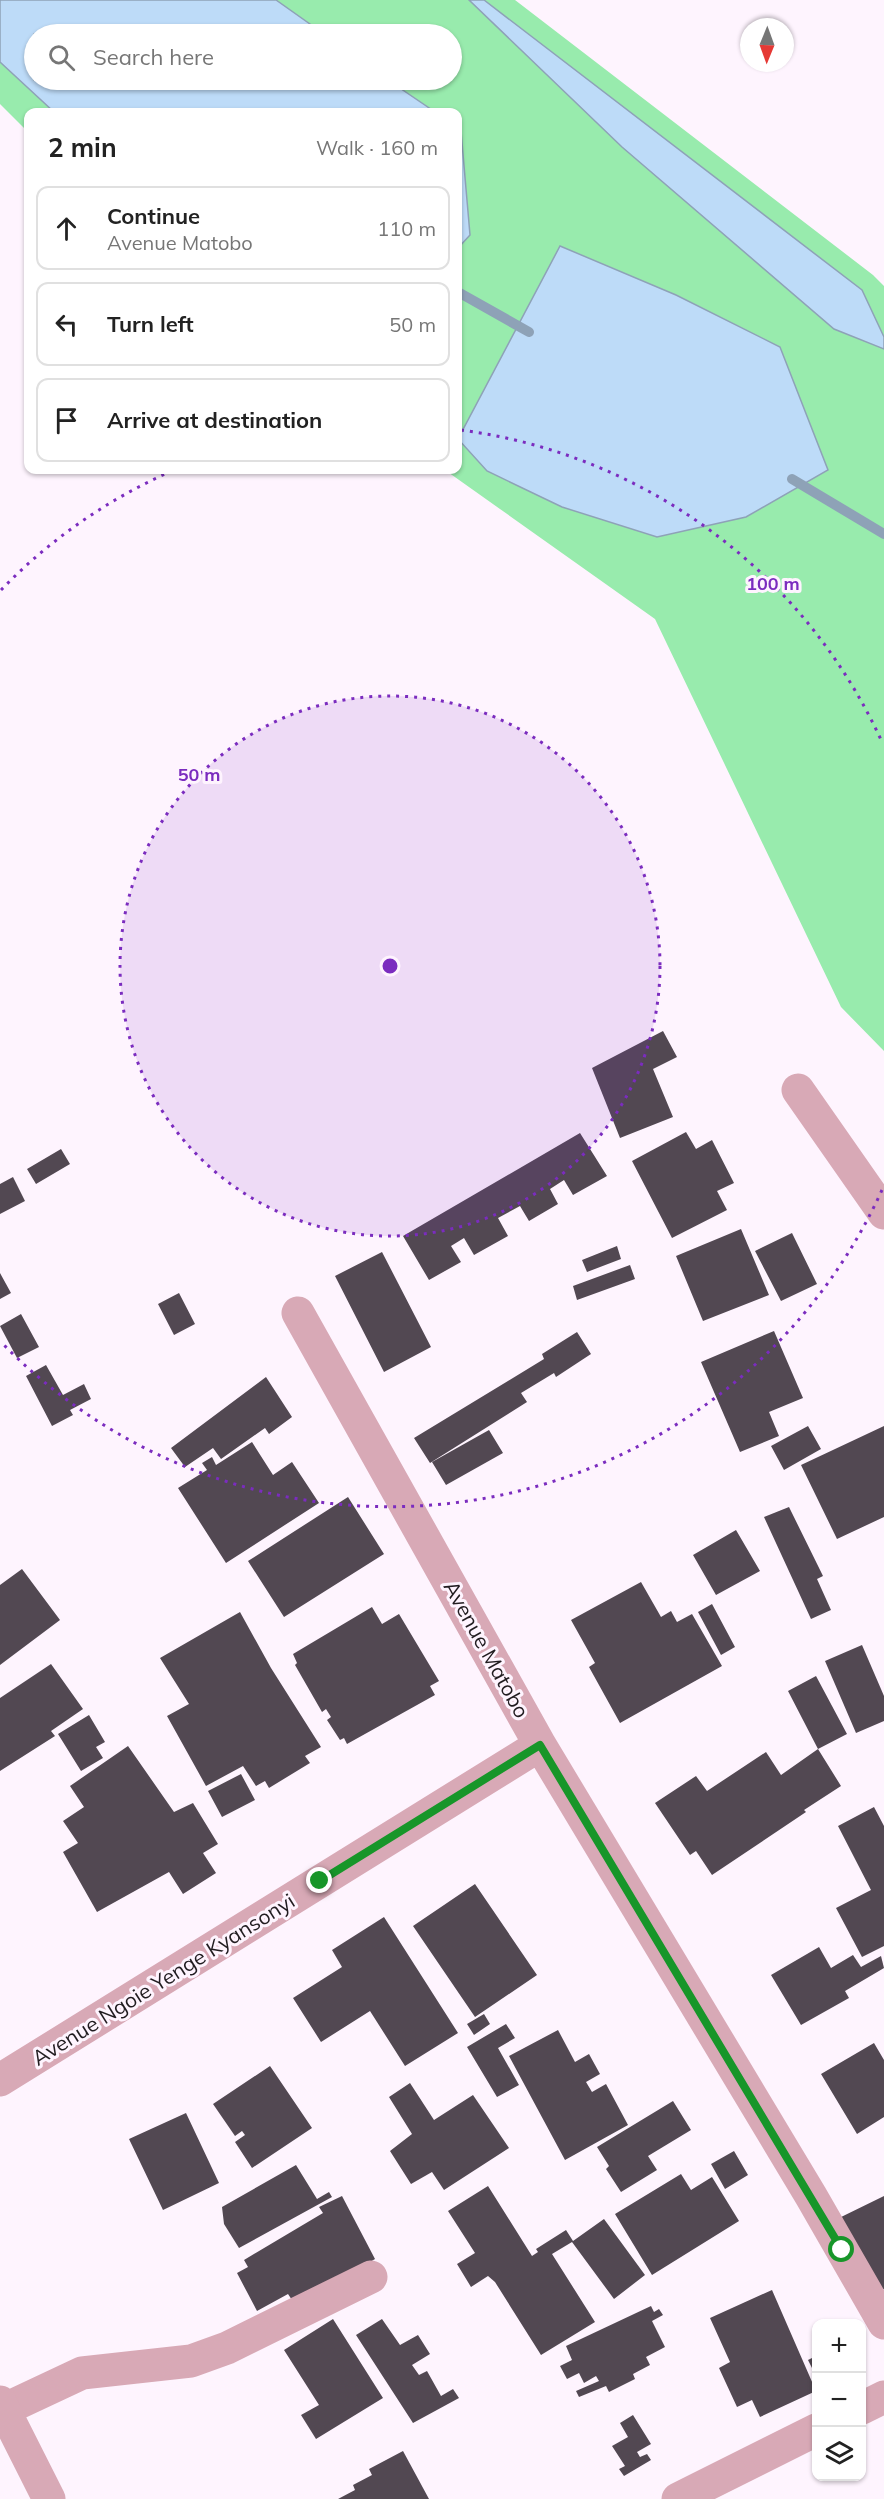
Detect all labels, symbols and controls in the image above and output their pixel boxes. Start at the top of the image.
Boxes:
north arrow [740,18,794,72]
search box [24,24,462,90]
icon: search [45,41,78,74]
text: Search here [93,43,214,71]
text: 2 min [48,131,117,164]
text: Walk · 160 m [316,135,438,160]
text: Continue [107,202,200,230]
icon: ahead [50,212,83,245]
text: 110 m [377,216,436,241]
text: Avenue Matobo [107,230,253,255]
icon: left [50,308,83,341]
text: Turn left [107,310,194,338]
text: 50 m [389,312,436,337]
icon: arrive [50,404,83,437]
text: Arrive at destination [107,406,322,434]
text: 100 m [746,572,800,595]
text: 50 m [178,763,220,786]
centre of rings [380,956,400,976]
street label: Avenue Matobo [439,1576,535,1722]
route end [306,1867,332,1893]
street label: Avenue Ngoie Yenge Kyansonyi [27,1887,299,2071]
route start [828,2236,854,2262]
map controls [812,2319,866,2481]
button: + [812,2319,866,2373]
button: − [812,2373,866,2427]
button: layers [812,2427,866,2481]

